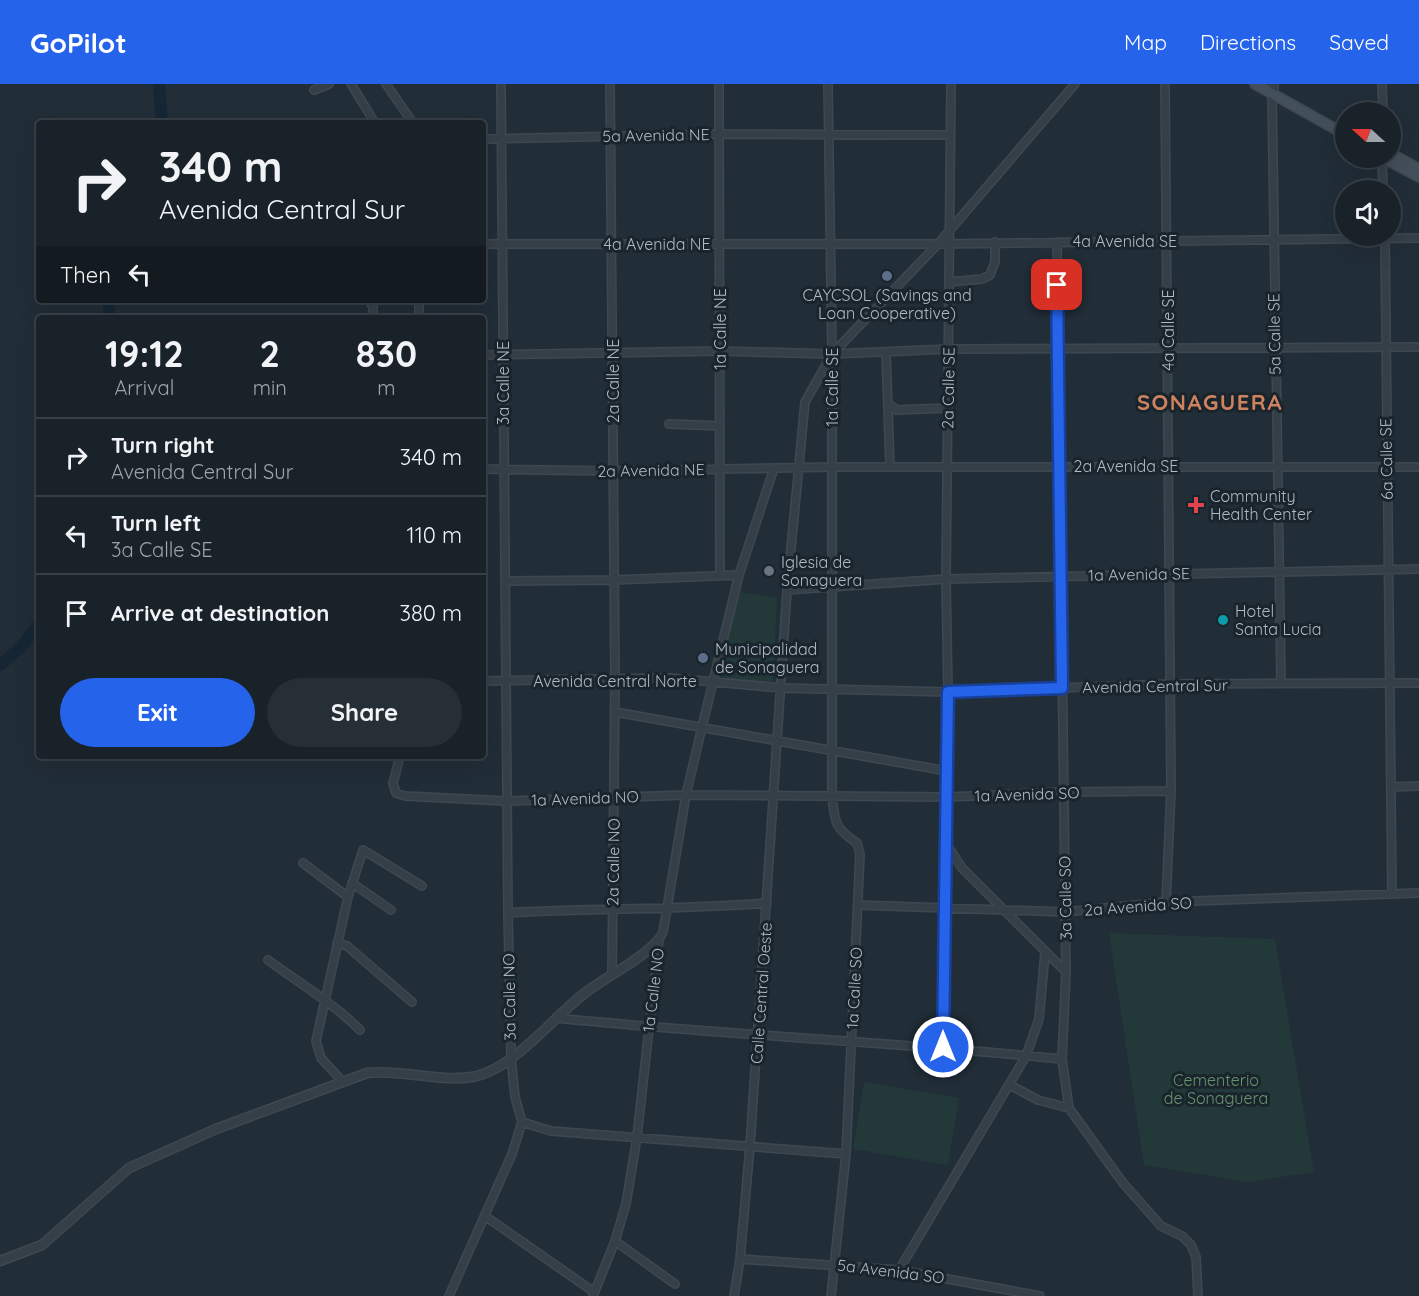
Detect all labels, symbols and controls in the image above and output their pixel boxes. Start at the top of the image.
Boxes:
text: GoPilot [30,25,127,60]
text: Map [1124,29,1167,55]
text: Directions [1200,29,1296,55]
text: Saved [1329,29,1389,55]
north arrow [1335,102,1401,168]
map controls [1335,102,1401,246]
street label: 5a Avenida NE [602,124,710,146]
text: 340 m [159,140,283,193]
icon: right [60,144,138,222]
button: sound [1335,180,1401,246]
text: Avenida Central Sur [159,192,405,226]
street label: 4a Avenida SE [1073,231,1177,251]
street label: 4a Avenida NE [604,234,711,254]
icon: left [123,258,156,291]
pin [1031,259,1082,310]
text: Then [60,261,111,289]
icon: arrive [1040,268,1073,301]
marker: CAYCSOL (Savings and Loan Cooperative) [880,269,894,283]
place label: CAYCSOL (Savings and Loan Cooperative) [802,285,972,323]
street label: 1a Calle NE [710,288,730,370]
street label: 4a Calle SE [1158,289,1178,371]
street label: 5a Calle SE [1263,293,1285,375]
text: 19:12 [105,331,184,376]
text: 2 [260,331,280,376]
text: 830 [356,331,417,376]
street label: 2a Calle NE [603,339,623,423]
street label: 3a Calle NE [493,341,513,425]
street label: 2a Calle SE [937,347,959,429]
street label: 1a Calle SE [822,348,842,426]
text: Arrival [114,375,174,400]
text: min [253,375,287,400]
text: m [377,375,396,400]
district label: SONAGUERA [1137,388,1283,416]
street label: 6a Calle SE [1375,418,1397,500]
text: Turn right [111,431,215,459]
icon: right [60,441,93,474]
text: 340 m [400,443,462,471]
street label: 2a Avenida SE [1074,456,1178,476]
text: Avenida Central Sur [111,459,293,484]
street label: 2a Avenida NE [597,459,705,481]
place label: Community Health Center [1210,486,1312,524]
marker: Community Health Center [1187,496,1205,514]
text: Turn left [111,509,201,537]
icon: left [60,519,93,552]
text: 110 m [407,521,462,549]
text: 3a Calle SE [111,537,213,562]
place label: Iglesia de Sonaguera [781,552,862,590]
street label: 1a Avenida SE [1088,563,1190,585]
marker: Iglesia de Sonaguera [762,564,776,578]
icon: arrive [60,597,93,630]
text: Arrive at destination [111,599,329,627]
text: 380 m [399,599,462,627]
place label: Hotel Santa Lucia [1235,601,1321,639]
marker: Hotel Santa Lucia [1216,613,1230,627]
place label: Municipalidad de Sonaguera [715,639,819,677]
marker: Municipalidad de Sonaguera [696,651,710,665]
street label: Avenida Central Norte [533,671,697,691]
street label: Avenida Central Sur [1082,675,1228,697]
button: Exit [60,678,255,747]
button: Share [267,678,462,747]
street label: 1a Avenida SO [974,782,1080,806]
street label: 1a Avenida NO [531,786,639,810]
street label: 2a Calle NO [602,818,624,906]
street label: 3a Calle SO [1054,856,1076,940]
street label: 2a Avenida SO [1083,892,1193,920]
street label: Calle Central Oeste [746,922,776,1064]
street label: 1a Calle NO [638,947,668,1033]
street label: 1a Calle SO [842,947,866,1029]
street label: 3a Calle NO [498,953,520,1041]
position arrow [911,1015,975,1079]
park label: Cementerio de Sonaguera [1164,1070,1268,1108]
street label: 5a Avenida SO [836,1255,946,1287]

